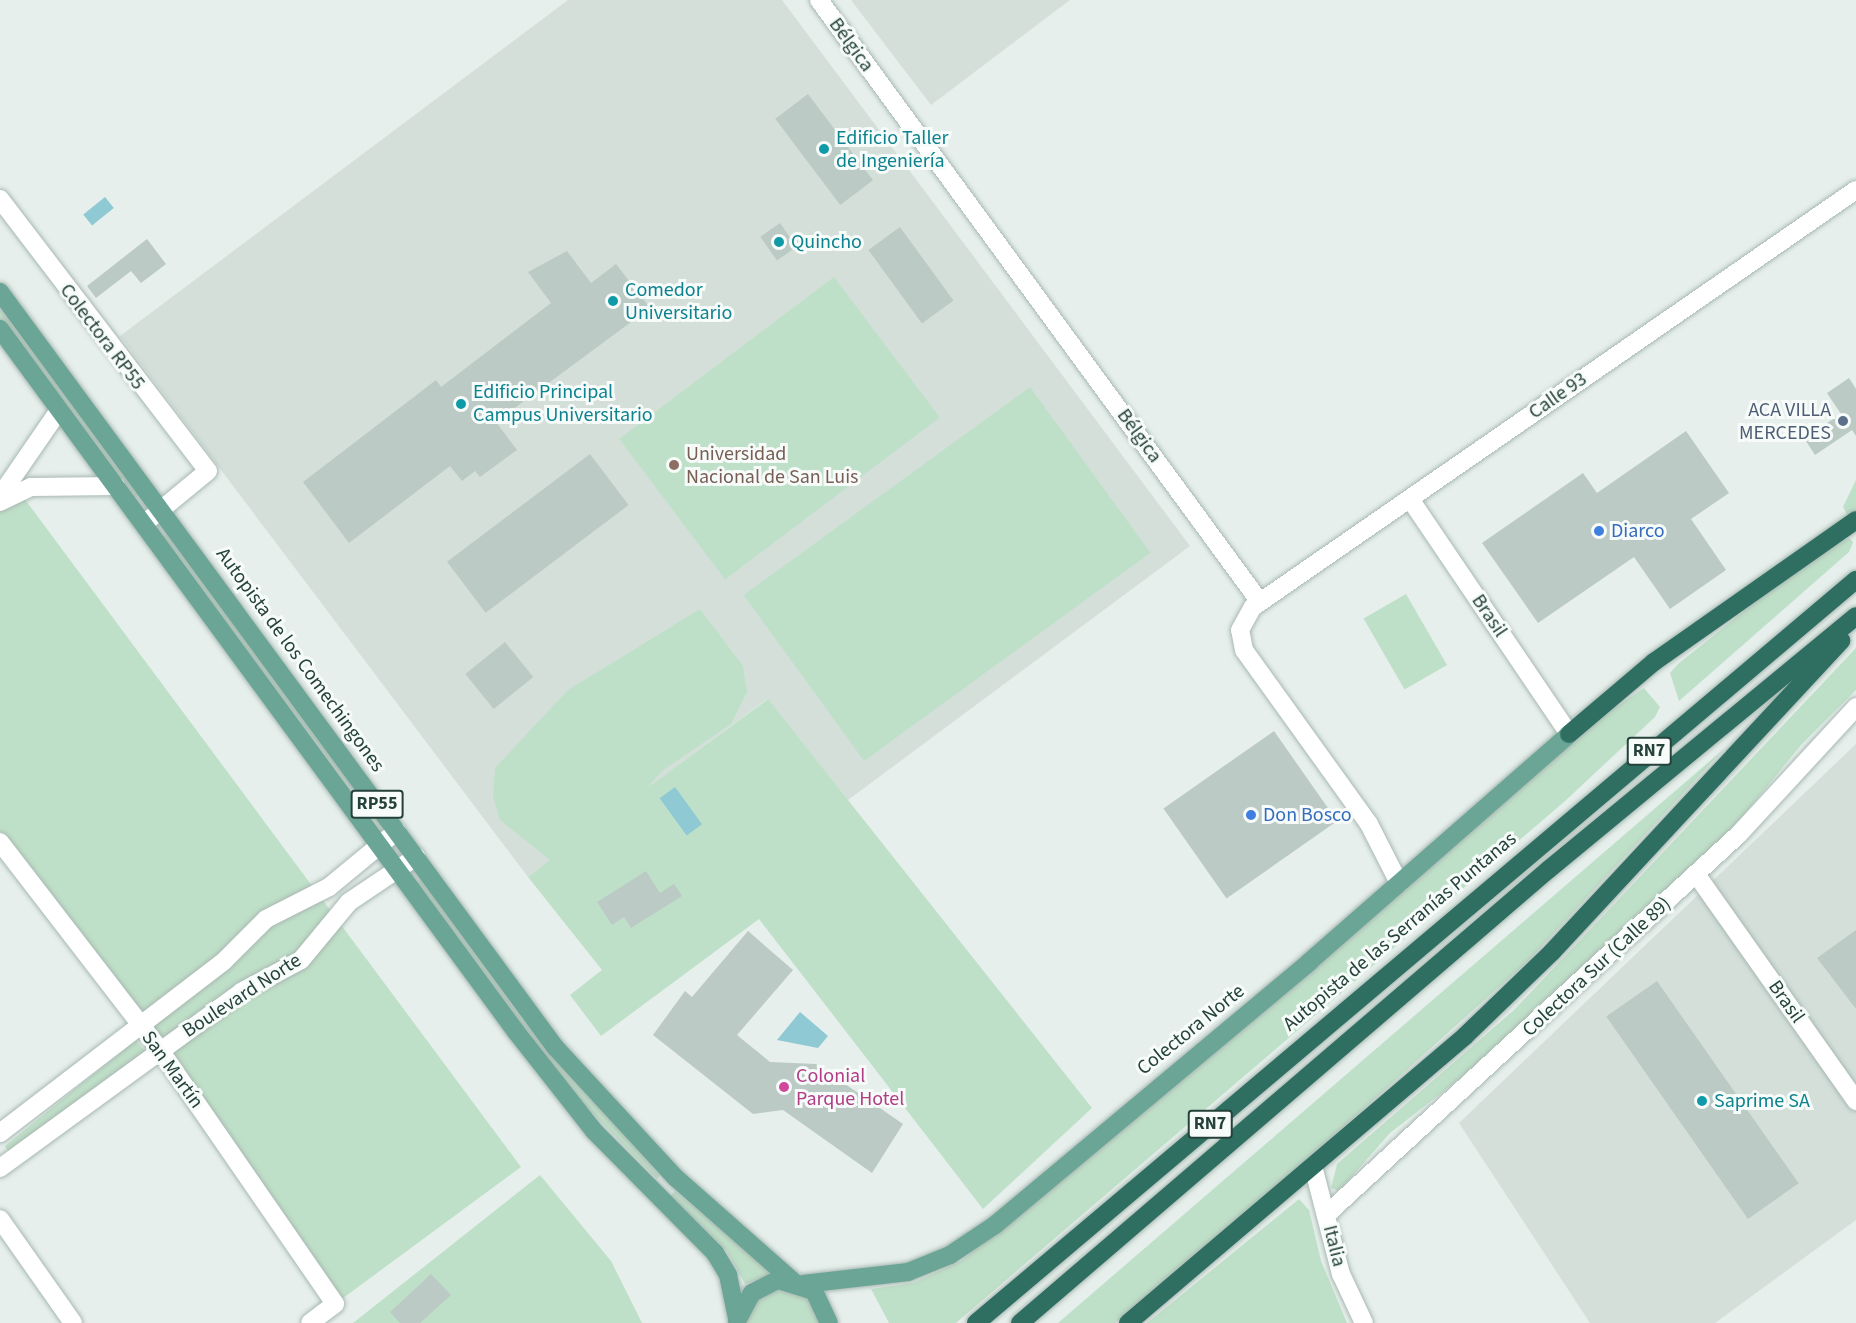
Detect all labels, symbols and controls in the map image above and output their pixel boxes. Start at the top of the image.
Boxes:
street label: Bélgica [823,13,879,77]
place label: Edificio Taller de Ingeniería [836,126,948,173]
marker: Edificio Taller de Ingeniería [817,142,831,156]
place label: Quincho [791,230,862,254]
marker: Quincho [772,235,786,249]
place label: Comedor Universitario [625,278,732,325]
street label: Colectora RP55 [54,279,150,395]
marker: Comedor Universitario [606,294,620,308]
street label: Calle 93 [1524,367,1592,425]
place label: Edificio Principal Campus Universitario [473,380,653,427]
marker: Edificio Principal Campus Universitario [454,397,468,411]
place label: ACA VILLA MERCEDES [1739,398,1831,445]
street label: Bélgica [1111,404,1167,468]
marker: ACA VILLA MERCEDES [1836,414,1850,428]
place label: Universidad Nacional de San Luis [686,442,858,489]
marker: Universidad Nacional de San Luis [667,458,681,472]
place label: Diarco [1611,519,1665,543]
marker: Diarco [1592,524,1606,538]
street label: Autopista de los Comechingones [211,543,389,777]
street label: Brasil [1466,590,1512,642]
road number: RN7 [1626,736,1672,766]
road number: RP55 [350,789,404,819]
place label: Don Bosco [1263,803,1352,827]
marker: Don Bosco [1244,808,1258,822]
street label: Autopista de las Serranías Puntanas [1278,827,1522,1037]
street label: Colectora Sur (Calle 89) [1518,892,1676,1042]
street label: Boulevard Norte [178,949,306,1043]
street label: Brasil [1763,976,1809,1028]
street label: Colectora Norte [1132,979,1250,1081]
street label: San Martín [136,1027,208,1113]
place label: Colonial Parque Hotel [796,1064,904,1111]
marker: Colonial Parque Hotel [777,1080,791,1094]
place label: Saprime SA [1714,1089,1810,1113]
marker: Saprime SA [1695,1094,1709,1108]
road number: RN7 [1188,1109,1232,1139]
street label: Italia [1317,1223,1351,1269]

